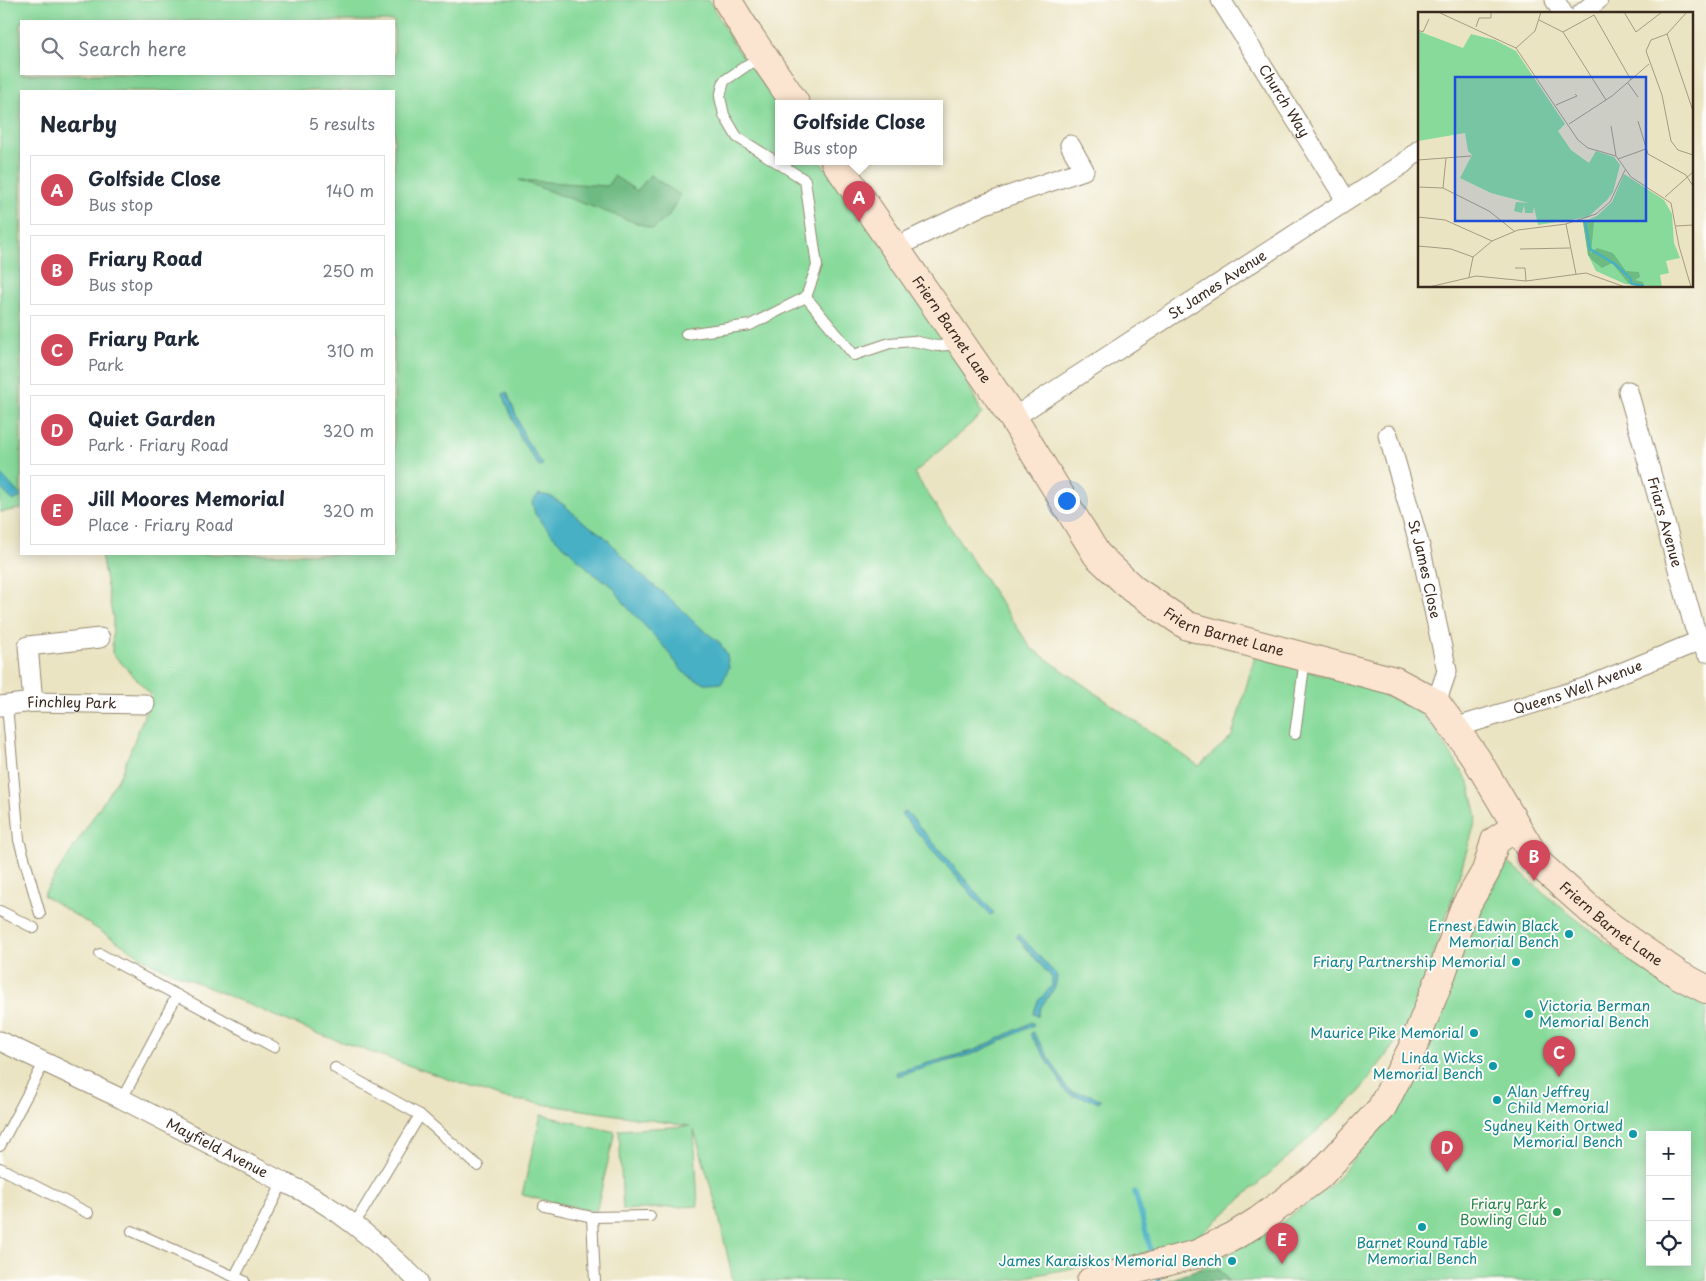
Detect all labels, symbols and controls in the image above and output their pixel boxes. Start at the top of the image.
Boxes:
inset map [1418,12,1694,288]
search box [20,20,395,75]
icon: search [38,34,66,62]
text: Search here [78,34,187,62]
street label: Church Way [1254,60,1315,141]
popup [775,100,943,165]
text: Nearby [40,107,117,139]
text: Golfside Close [793,107,925,135]
text: 5 results [308,111,375,135]
text: Bus stop [793,135,858,159]
text: Golfside Close [88,164,221,192]
text: A [51,178,63,202]
text: 140 m [326,178,374,202]
pin: A [843,181,875,222]
text: Bus stop [88,192,153,216]
text: Friary Road [88,244,203,272]
street label: St James Avenue [1164,244,1271,324]
text: B [52,258,62,282]
text: 250 m [323,258,374,282]
street label: Friern Barnet Lane [907,271,997,387]
text: Bus stop [88,272,153,296]
text: Friary Park [88,324,200,352]
text: C [51,338,63,362]
text: 310 m [326,338,374,362]
text: Park [88,352,124,376]
text: Quiet Garden [88,404,216,432]
text: D [51,418,63,442]
text: 320 m [323,418,374,442]
text: Park · Friary Road [88,432,229,456]
street label: Friars Avenue [1643,474,1688,570]
text: Jill Moores Memorial [88,484,285,512]
your location [1054,488,1080,514]
text: E [52,498,62,522]
text: 320 m [323,498,374,522]
text: Place · Friary Road [88,512,234,536]
street label: St James Close [1403,517,1446,620]
street label: Friern Barnet Lane [1160,602,1287,661]
street label: Queens Well Avenue [1510,655,1645,719]
street label: Finchley Park [26,691,117,714]
pin: B [1518,840,1550,881]
street label: Friern Barnet Lane [1555,876,1667,971]
place label: Ernest Edwin Black Memorial Bench [1429,915,1559,952]
marker: Ernest Edwin Black Memorial Bench [1563,928,1575,940]
place label: Friary Partnership Memorial [1313,951,1506,972]
marker: Friary Partnership Memorial [1510,956,1522,968]
place label: Victoria Berman Memorial Bench [1539,995,1650,1032]
marker: Victoria Berman Memorial Bench [1523,1008,1535,1020]
place label: Maurice Pike Memorial [1310,1022,1464,1043]
marker: Maurice Pike Memorial [1468,1027,1480,1039]
pin: C [1543,1036,1575,1077]
place label: Linda Wicks Memorial Bench [1373,1047,1483,1084]
marker: Linda Wicks Memorial Bench [1487,1060,1499,1072]
place label: Alan Jeffrey Child Memorial [1507,1081,1609,1118]
marker: Alan Jeffrey Child Memorial [1491,1094,1503,1106]
street label: Mayfield Avenue [163,1113,272,1183]
place label: Sydney Keith Ortwed Memorial Bench [1483,1115,1623,1152]
marker: Sydney Keith Ortwed Memorial Bench [1627,1128,1639,1140]
pin: D [1431,1131,1463,1172]
map controls [1646,1131,1691,1266]
button: + [1646,1131,1691,1176]
button: − [1646,1176,1691,1221]
place label: Friary Park Bowling Club [1460,1193,1547,1230]
marker: Friary Park Bowling Club [1551,1206,1563,1218]
marker: Barnet Round Table Memorial Bench [1416,1221,1428,1233]
button: locate [1646,1221,1691,1266]
pin: E [1266,1223,1298,1264]
place label: Barnet Round Table Memorial Bench [1356,1232,1488,1269]
place label: James Karaiskos Memorial Bench [999,1250,1222,1271]
marker: James Karaiskos Memorial Bench [1226,1255,1238,1267]

